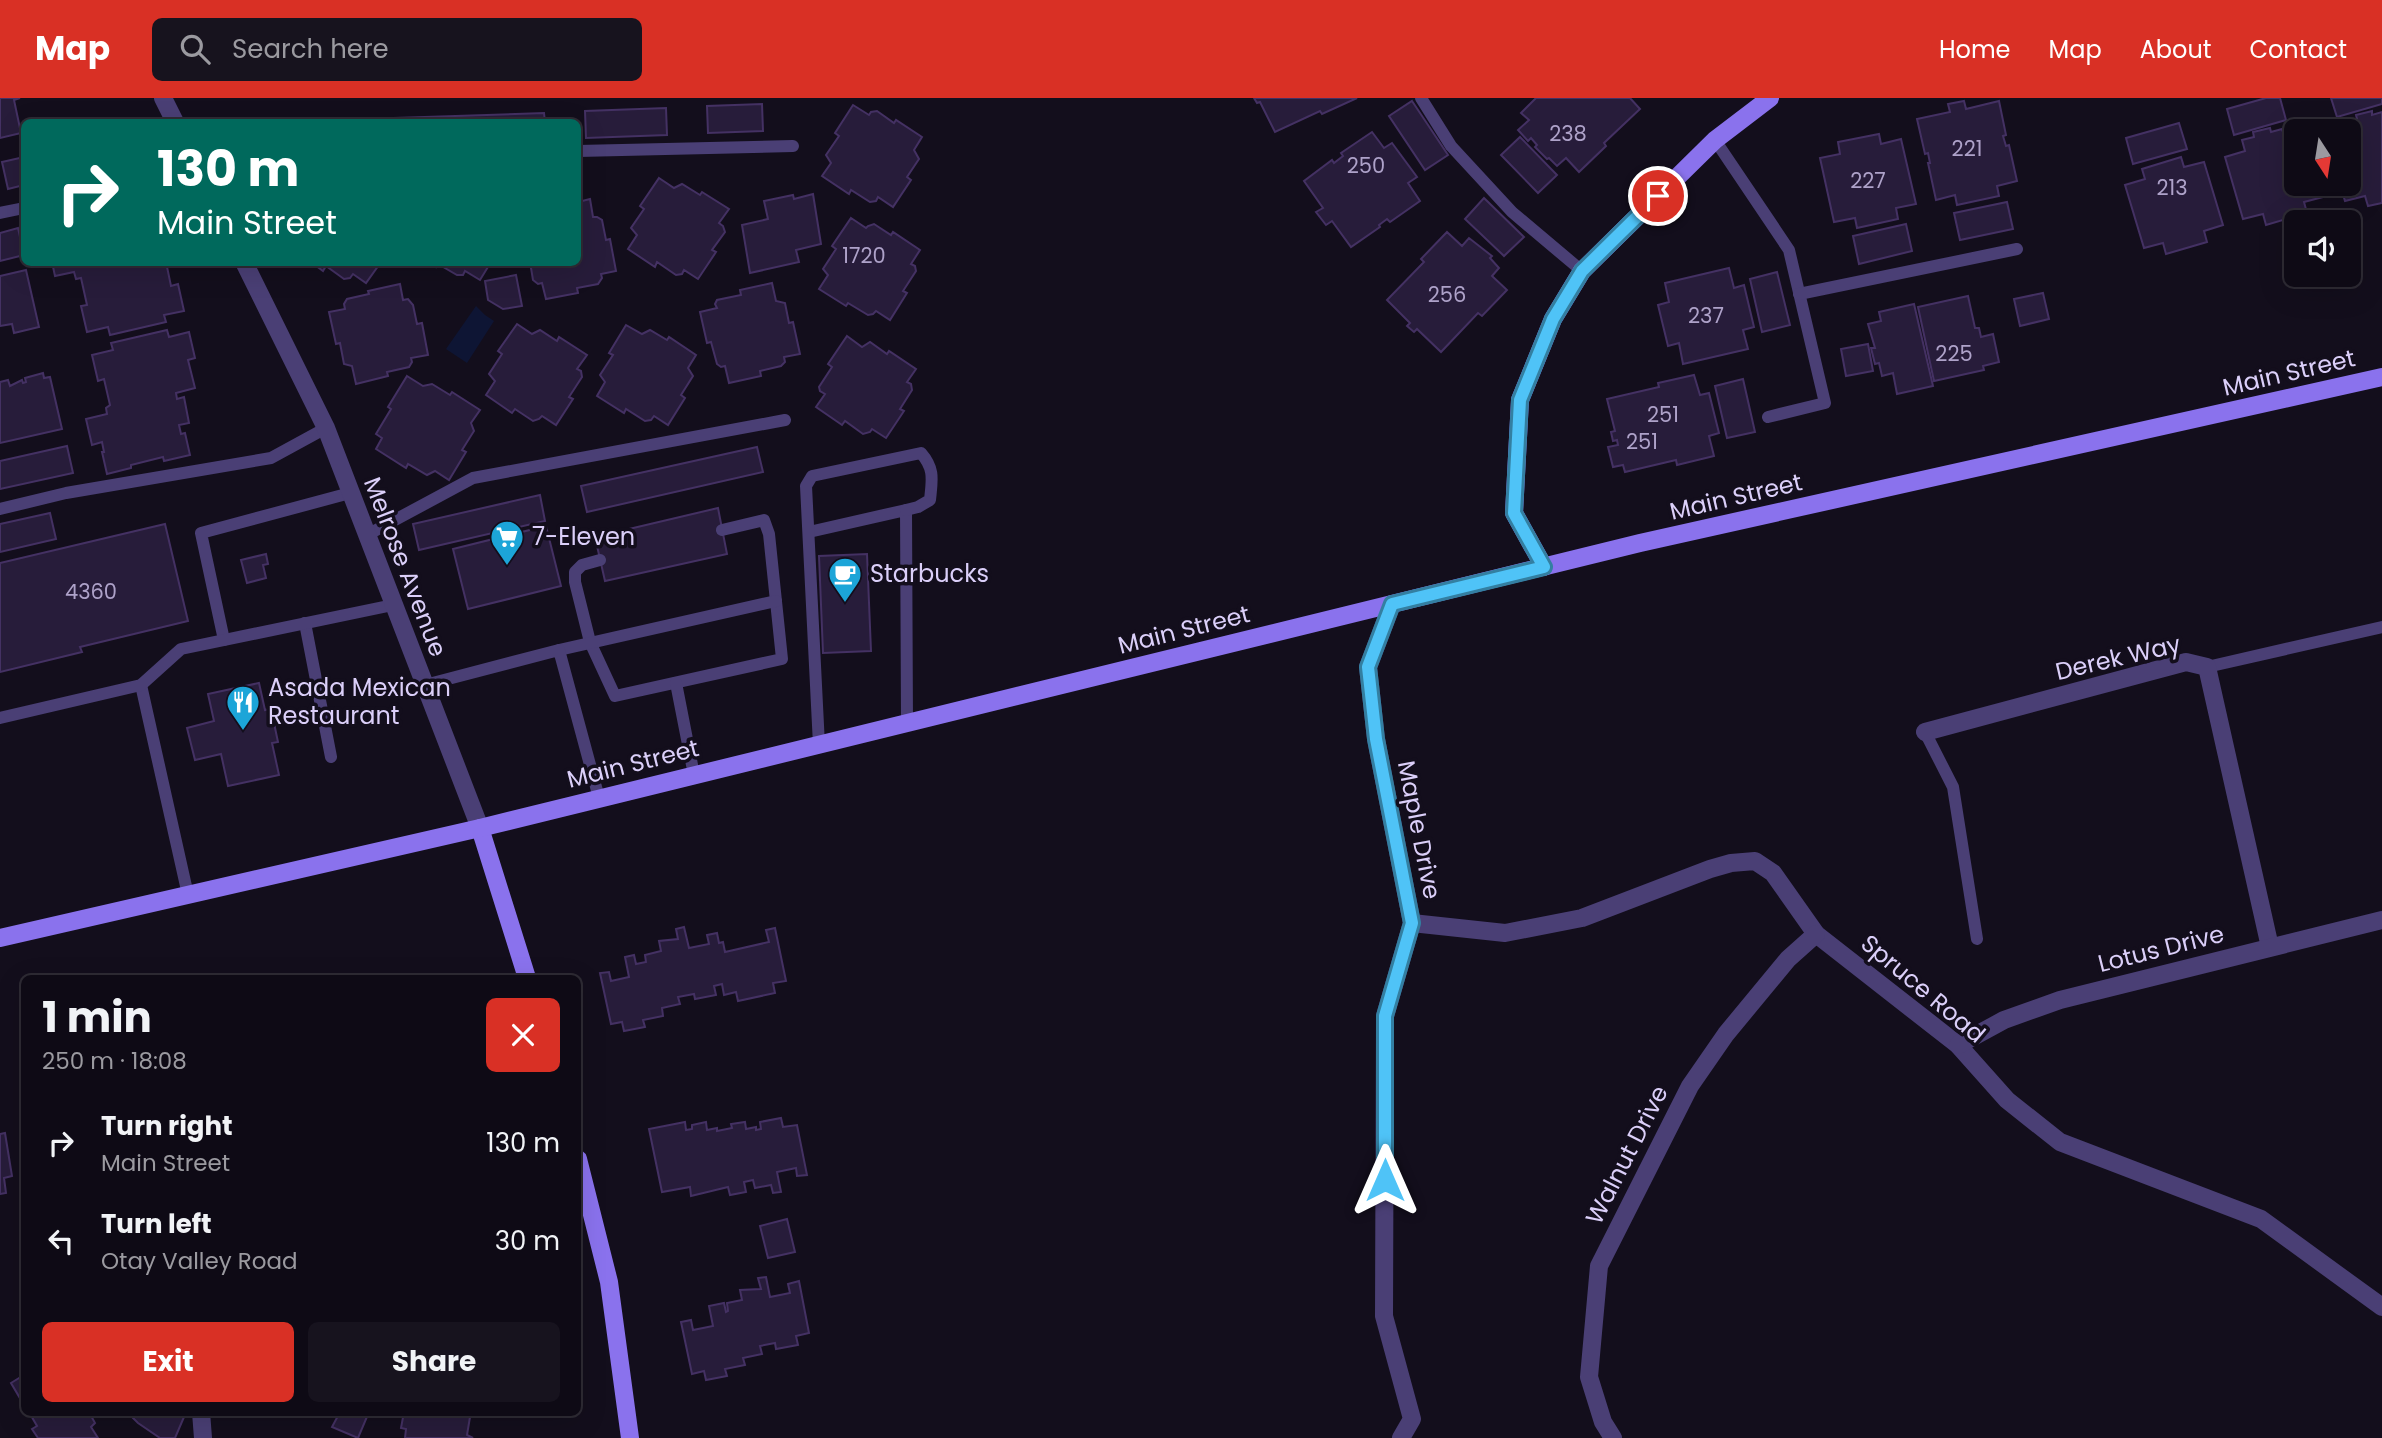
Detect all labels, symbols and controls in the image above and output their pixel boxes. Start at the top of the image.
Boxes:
search box [152,18,642,81]
text: Map [35,25,110,72]
icon: search [176,30,214,68]
text: Search here [232,31,389,67]
text: Home [1939,33,2011,66]
text: Map [2049,33,2102,66]
text: About [2140,33,2211,66]
text: Contact [2249,33,2347,66]
house number: 238 [1549,119,1587,148]
north arrow [2284,119,2361,196]
map controls [2284,119,2361,287]
house number: 221 [1952,134,1982,163]
text: 130 m [157,135,299,203]
icon: right [42,147,133,238]
house number: 250 [1347,151,1385,180]
pin [1628,166,1688,226]
house number: 227 [1850,166,1886,195]
house number: 213 [2156,173,2188,202]
icon: arrive [1639,177,1677,215]
text: Main Street [157,200,337,245]
button: sound [2284,210,2361,287]
house number: 1720 [842,241,886,270]
house number: 256 [1428,280,1466,309]
house number: 237 [1688,301,1724,330]
house number: 225 [1935,339,1973,368]
street label: Main Street [2219,341,2358,404]
house number: 251 [1647,400,1679,429]
house number: 251 [1626,427,1658,456]
street label: Main Street [1666,465,1805,528]
street label: Melrose Avenue [356,472,455,661]
supermarket icon: 7-Eleven [488,518,526,567]
place label: 7-Eleven [532,520,635,553]
cafe icon: Starbucks [826,555,864,604]
place label: Starbucks [870,557,989,590]
house number: 4360 [65,577,117,606]
street label: Main Street [1114,597,1253,662]
street label: Derek Way [2052,627,2184,688]
place label: Asada Mexican Restaurant [268,671,451,732]
restaurant icon: Asada Mexican Restaurant [224,683,262,732]
street label: Main Street [563,731,702,796]
street label: Maple Drive [1390,758,1449,902]
street label: Lotus Drive [2094,917,2227,980]
street label: Spruce Road [1854,927,1992,1050]
text: 1 min [42,988,152,1047]
button: close [486,998,560,1072]
text: 250 m · 18:08 [42,1045,187,1077]
street label: Walnut Drive [1577,1080,1676,1230]
text: Turn right [101,1108,233,1144]
icon: right [42,1124,80,1162]
text: 130 m [486,1125,560,1161]
position arrow [1348,1143,1422,1217]
text: Main Street [101,1147,230,1179]
text: Turn left [101,1206,212,1242]
icon: left [42,1222,80,1260]
text: 30 m [495,1223,560,1259]
text: Otay Valley Road [101,1245,298,1277]
button: Exit [42,1322,294,1402]
button: Share [308,1322,560,1402]

